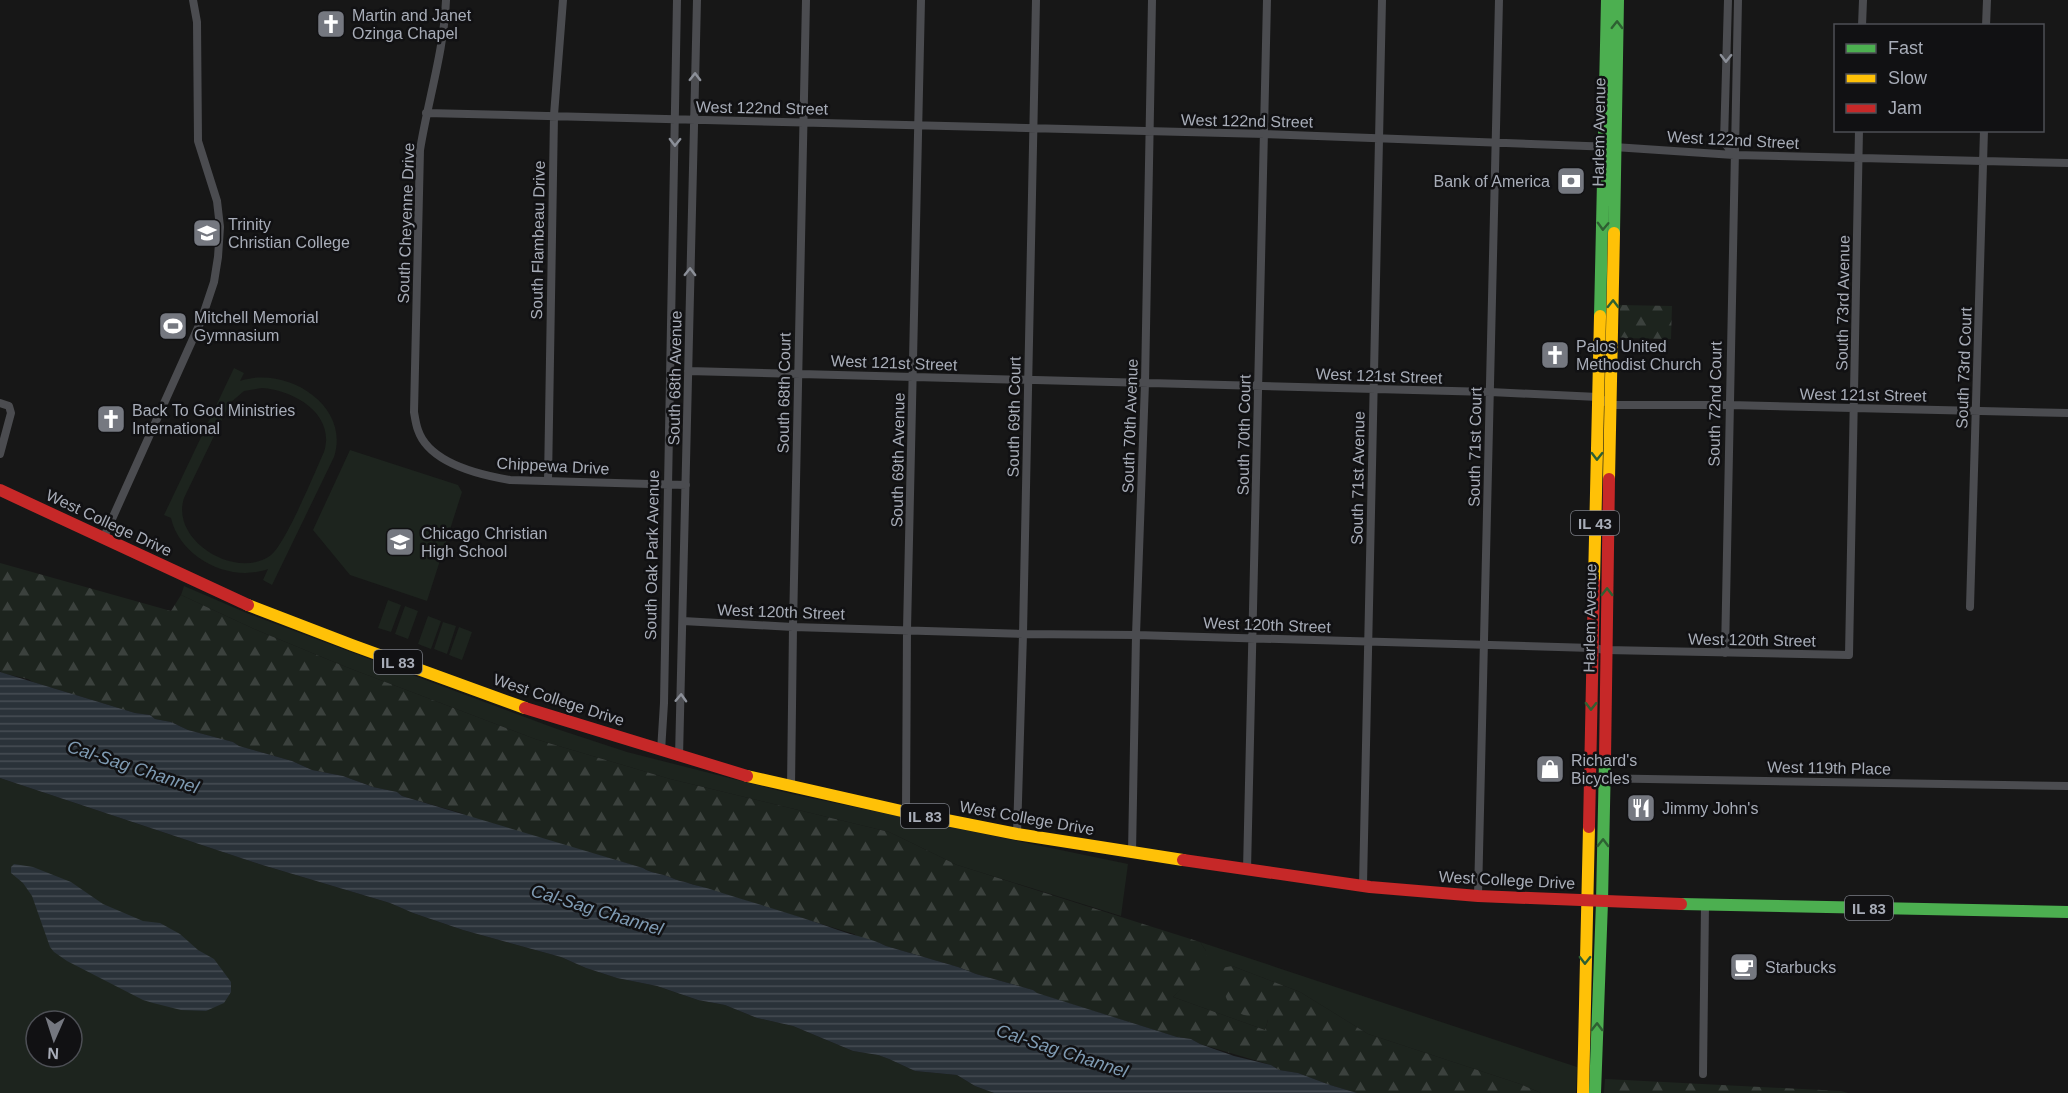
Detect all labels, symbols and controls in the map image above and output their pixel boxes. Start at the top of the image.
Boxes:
place label: Martin and Janet Ozinga Chapel [352,7,472,42]
church icon: Martin and Janet Ozinga Chapel [315,8,347,40]
one-way arrow [1611,21,1623,30]
legend [1834,24,2044,132]
text: Fast [1888,38,1923,58]
one-way arrow [1720,54,1732,63]
text: Slow [1888,68,1928,88]
one-way arrow [689,73,701,82]
street label: Harlem Avenue [1590,77,1608,187]
street label: West 122nd Street [696,98,829,118]
text: Jam [1888,98,1922,118]
street label: West 122nd Street [1181,111,1314,131]
street label: West 122nd Street [1667,128,1800,152]
one-way arrow [668,138,681,147]
street label: South Cheyenne Drive [395,142,417,304]
street label: South Flambeau Drive [528,160,548,320]
bank icon: Bank of America [1555,165,1587,197]
place label: Bank of America [1434,173,1550,190]
place label: Trinity Christian College [228,216,350,251]
school or university icon: Trinity Christian College [191,217,223,249]
one-way arrow [1596,222,1609,231]
street label: South 73rd Avenue [1833,235,1853,371]
one-way arrow [684,268,697,277]
one-way arrow [1607,300,1619,309]
street label: South 73rd Court [1953,306,1975,429]
place label: Mitchell Memorial Gymnasium [194,309,318,344]
sports icon: Mitchell Memorial Gymnasium [157,310,189,342]
street label: South 68th Avenue [665,310,685,446]
street label: South 68th Court [774,332,794,454]
place label: Palos United Methodist Church [1576,338,1701,373]
church icon: Palos United Methodist Church [1539,339,1571,371]
street label: South 72nd Court [1705,341,1725,467]
street label: West 121st Street [830,352,958,374]
street label: South 69th Court [1004,356,1024,478]
street label: South 70th Avenue [1119,358,1141,494]
street label: West 121st Street [1315,365,1443,387]
street label: South 70th Court [1234,374,1254,496]
street label: West 121st Street [1799,385,1927,405]
street label: South 71st Court [1465,386,1485,507]
street label: South 69th Avenue [888,392,908,528]
place label: Back To God Ministries International [132,402,295,437]
church icon: Back To God Ministries International [95,403,127,435]
street label: South 71st Avenue [1348,411,1368,545]
one-way arrow [1591,451,1603,460]
street label: Chippewa Drive [496,455,610,477]
street label: South Oak Park Avenue [642,470,662,640]
street label: West College Drive [43,486,175,560]
road number: IL 43 [1571,511,1619,535]
place label: Chicago Christian High School [421,525,547,560]
school or university icon: Chicago Christian High School [384,526,416,558]
street label: Harlem Avenue [1581,563,1599,673]
one-way arrow [1601,587,1613,596]
street label: West 120th Street [717,601,846,623]
street label: West 120th Street [1203,614,1332,636]
street label: West 120th Street [1688,630,1817,650]
road number: IL 83 [374,650,422,674]
street label: West College Drive [491,671,627,729]
one-way arrow [675,694,687,703]
one-way arrow [1585,702,1597,711]
water label: Cal-Sag Channel [65,736,202,798]
place label: Richard's Bicycles [1571,752,1637,787]
shop icon: Richard's Bicycles [1534,753,1566,785]
street label: West 119th Place [1767,758,1891,778]
restaurant icon: Jimmy John's [1625,792,1657,824]
street label: West College Drive [958,798,1096,838]
place label: Jimmy John's [1662,800,1758,817]
road number: IL 83 [901,804,949,828]
one-way arrow [1597,839,1609,848]
street label: West College Drive [1438,868,1576,892]
water label: Cal-Sag Channel [529,880,666,940]
road number: IL 83 [1845,896,1893,920]
cafe icon: Starbucks [1728,951,1760,983]
one-way arrow [1579,955,1591,964]
place label: Starbucks [1765,959,1836,976]
north arrow [24,1009,84,1069]
water label: Cal-Sag Channel [994,1020,1131,1082]
one-way arrow [1591,1023,1603,1032]
text: N [47,1045,59,1062]

